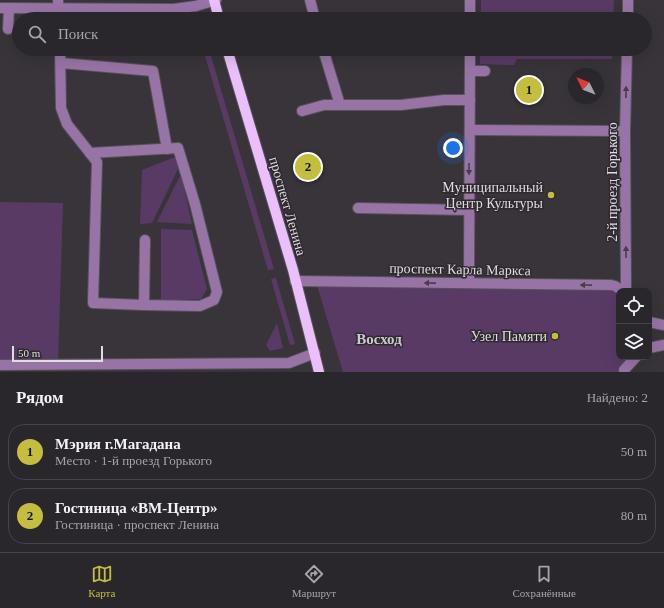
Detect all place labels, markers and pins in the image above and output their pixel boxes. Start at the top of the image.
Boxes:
pin: 1 [516,75,542,105]
pin: 2 [295,152,321,182]
place label: Муниципальный Центр Культуры [442,180,544,211]
marker: Муниципальный Центр Культуры [546,190,556,200]
place label: Узел Памяти [471,329,547,344]
marker: Узел Памяти [550,331,560,341]

